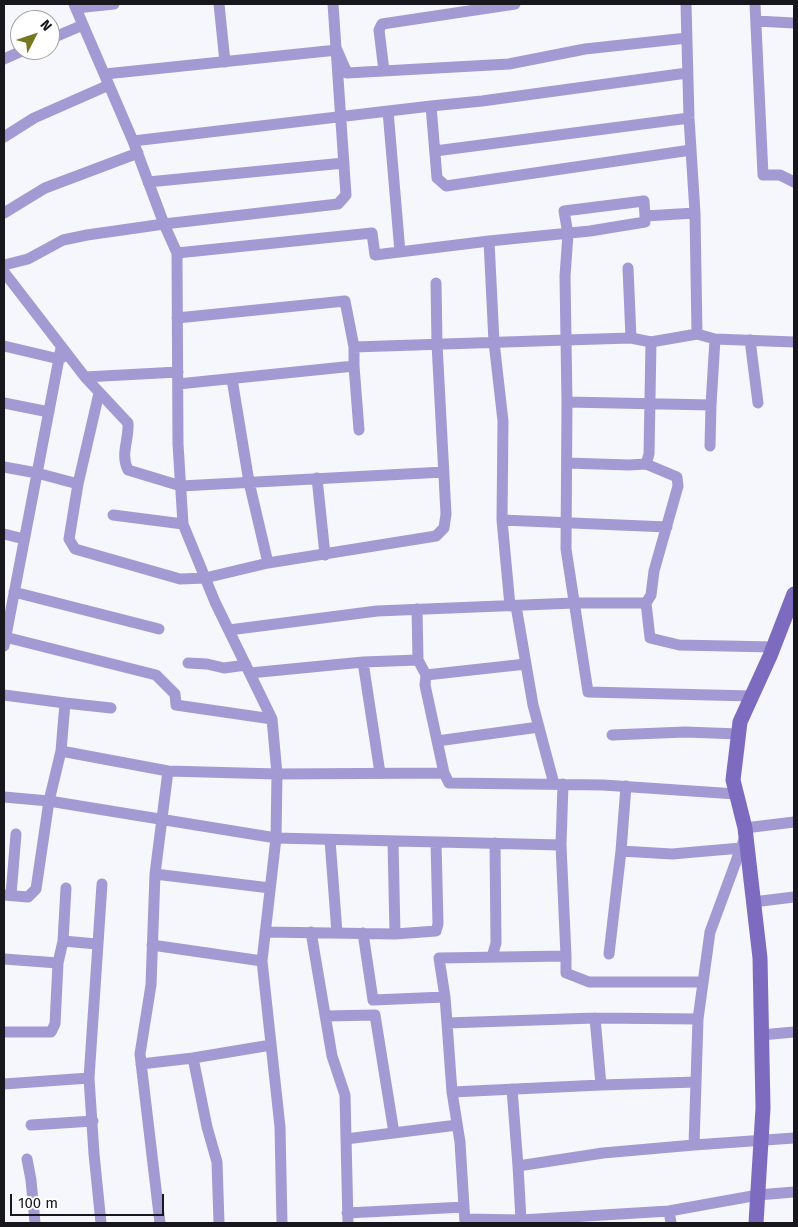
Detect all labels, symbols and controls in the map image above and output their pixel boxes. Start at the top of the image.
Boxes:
north arrow [10,10,60,60]
text: N [36,16,55,35]
scale bar [12,1184,166,1216]
text: 100 m [18,1194,58,1212]

